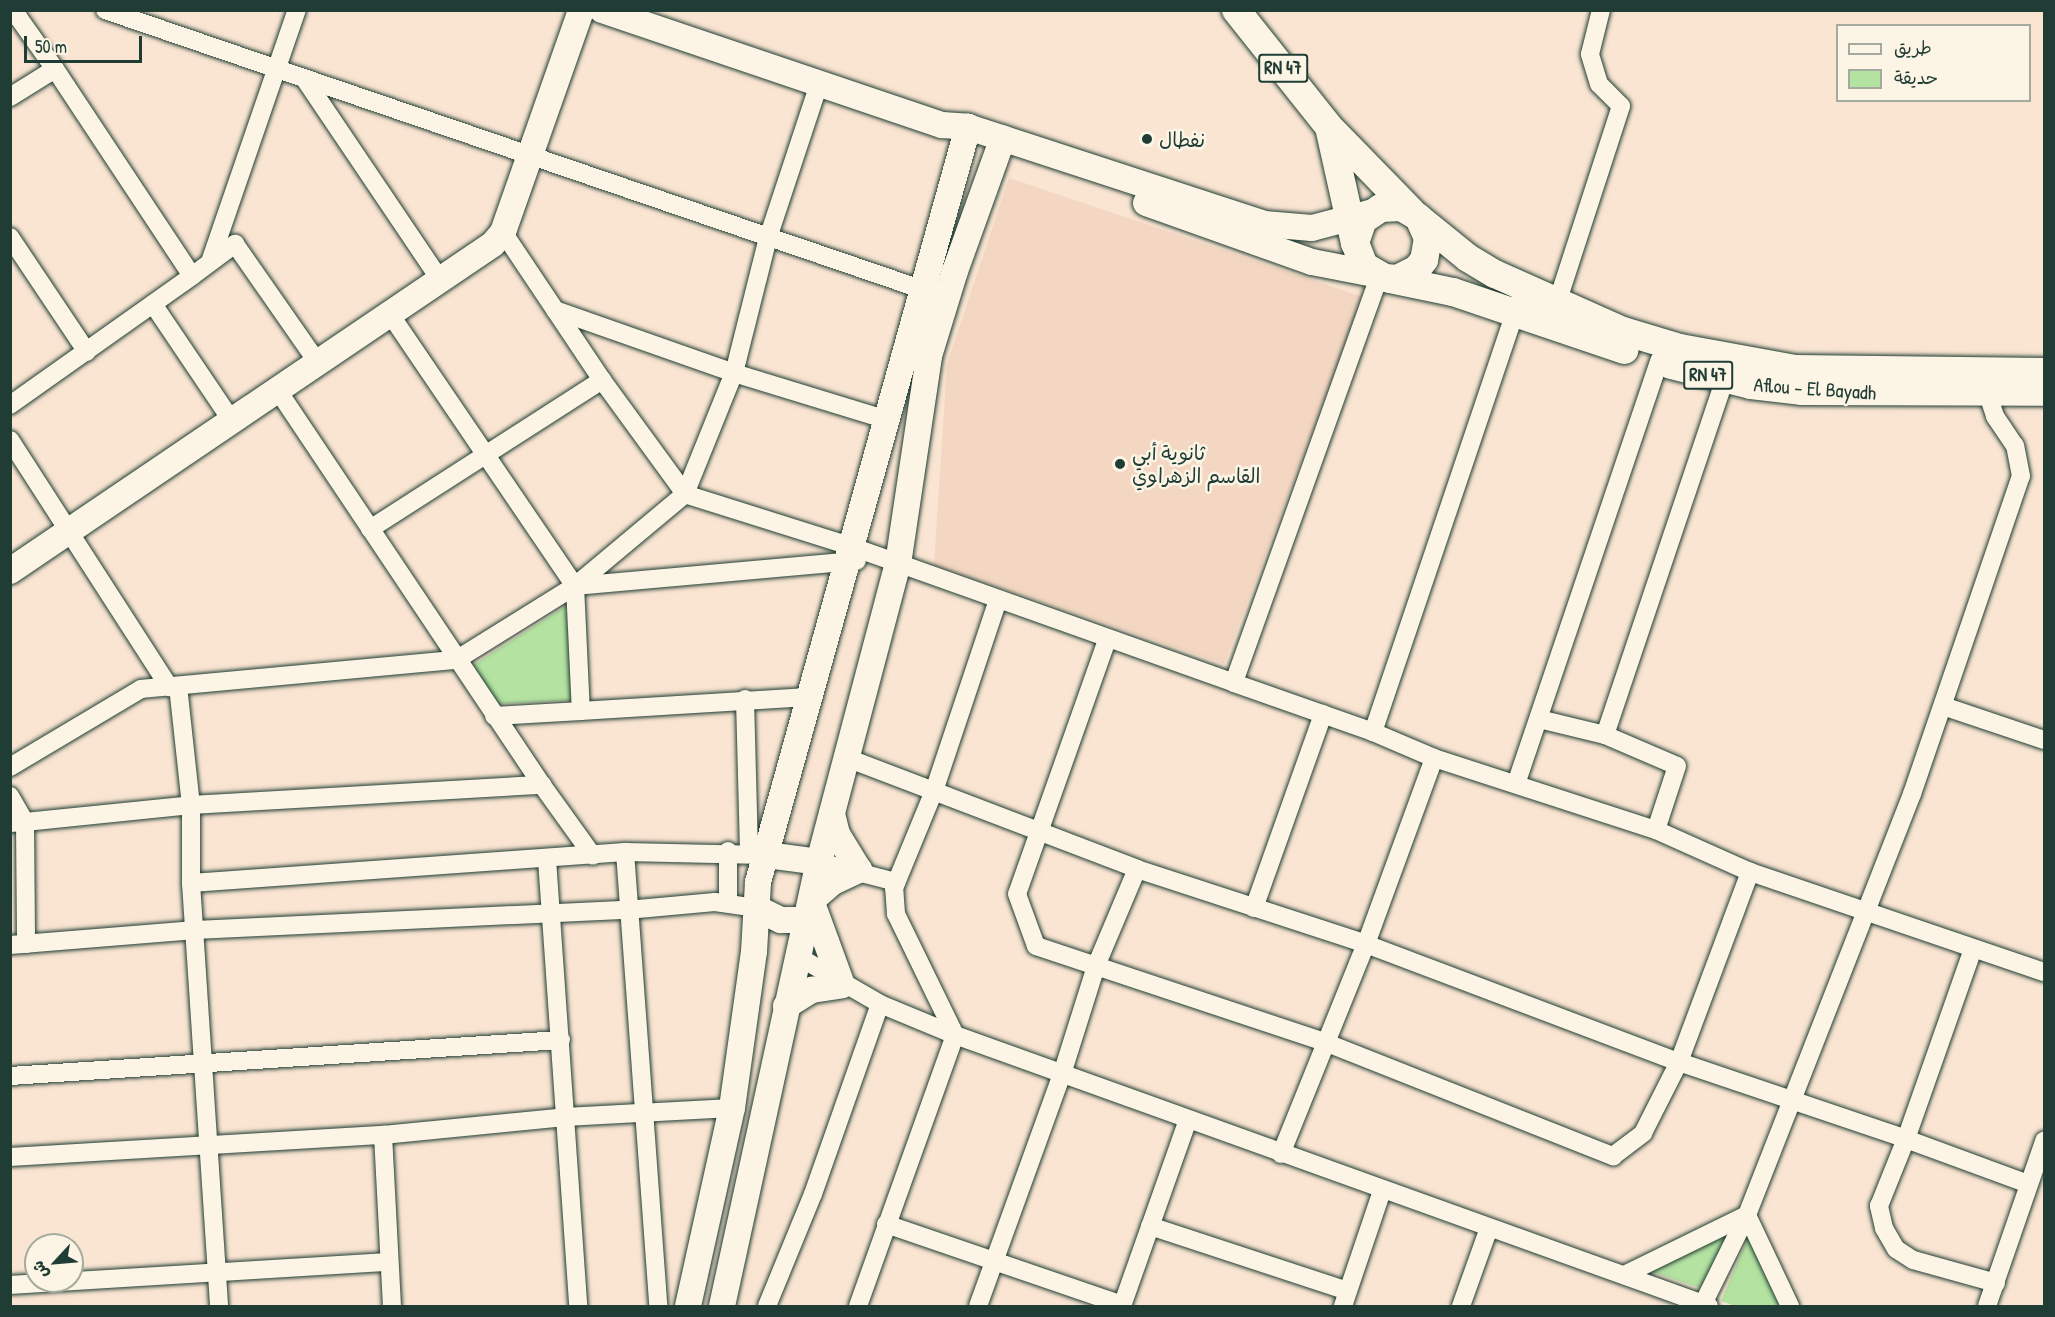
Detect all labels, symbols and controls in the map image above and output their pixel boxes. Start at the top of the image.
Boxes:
scale bar [27,24,146,62]
legend [1836,24,2031,102]
text: 50 m [35,34,67,59]
text: طريق [1894,35,1932,60]
road number: RN 47 [1258,53,1308,83]
text: حديقة [1894,65,1938,90]
place label: نفطال [1159,127,1205,151]
marker: نفطال [1140,132,1154,146]
road number: RN 47 [1682,360,1734,390]
street label: Aflou - El Bayadh [1753,372,1877,404]
place label: ثانوية أبي القاسم الزهراوي [1132,440,1260,487]
marker: ثانوية أبي القاسم الزهراوي [1113,457,1127,471]
north arrow [24,1233,84,1293]
text: ش [26,1257,53,1283]

